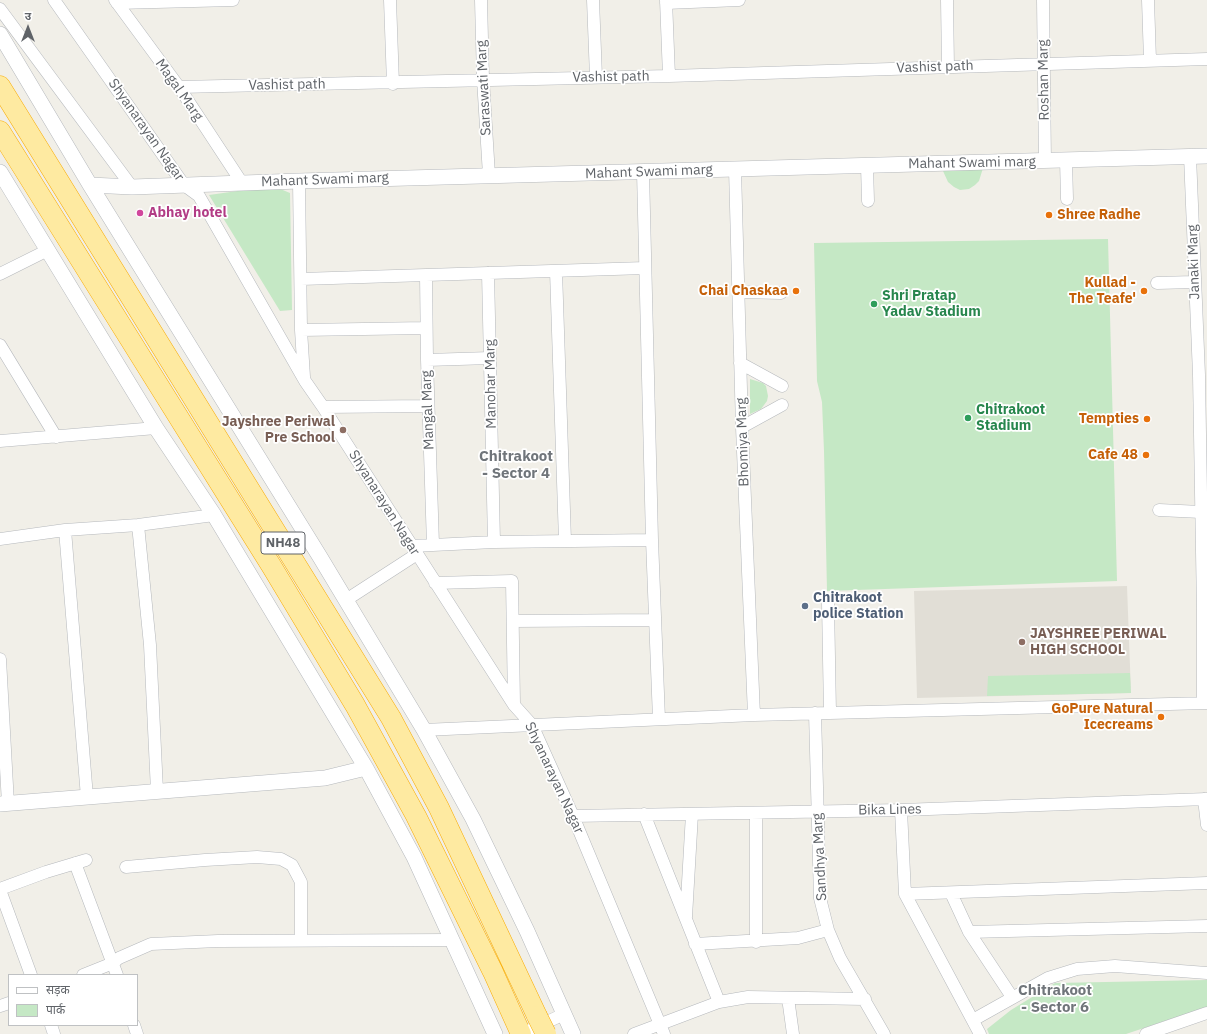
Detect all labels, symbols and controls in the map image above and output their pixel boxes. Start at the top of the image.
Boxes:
north arrow [8,8,48,48]
text: उ [25,9,31,23]
street label: Roshan Marg [1035,39,1053,121]
street label: Saraswati Marg [473,40,495,136]
street label: Magal Marg [152,56,206,124]
street label: Vashist path [896,57,974,77]
street label: Vashist path [572,68,650,86]
street label: Shyanarayan Nagar [104,76,188,184]
street label: Vashist path [248,76,326,94]
street label: Mahant Swami marg [908,153,1036,173]
street label: Mahant Swami marg [585,161,713,183]
street label: Mahant Swami marg [261,169,389,191]
place label: Abhay hotel [148,205,227,221]
place label: Shree Radhe [1057,207,1141,223]
marker: Abhay hotel [135,208,145,218]
marker: Shree Radhe [1044,210,1054,220]
street label: Janaki Marg [1184,224,1204,300]
place label: Kullad - The Teafe' [1069,275,1136,308]
place label: Chai Chaskaa [699,283,788,299]
marker: Chai Chaskaa [791,286,801,296]
marker: Kullad - The Teafe' [1139,286,1149,296]
place label: Shri Pratap Yadav Stadium [882,288,981,320]
marker: Shri Pratap Yadav Stadium [869,299,879,309]
street label: Manohar Marg [482,339,500,429]
street label: Mangal Marg [418,370,438,450]
street label: Bhomiya Marg [733,397,753,487]
place label: Chitrakoot Stadium [976,402,1045,434]
place label: Tempties [1079,411,1139,427]
marker: Chitrakoot Stadium [963,413,973,423]
place label: Jayshree Periwal Pre School [222,414,335,446]
marker: Tempties [1142,414,1152,424]
marker: Jayshree Periwal Pre School [338,425,348,435]
street label: Shyanarayan Nagar [345,447,423,559]
place label: Cafe 48 [1088,447,1138,463]
district label: Chitrakoot - Sector 4 [479,448,553,483]
marker: Cafe 48 [1141,450,1151,460]
road number: NH48 [261,532,305,554]
place label: Chitrakoot police Station [813,590,904,622]
marker: Chitrakoot police Station [800,601,810,611]
place label: JAYSHREE PERIWAL HIGH SCHOOL [1030,626,1167,658]
marker: JAYSHREE PERIWAL HIGH SCHOOL [1017,637,1027,647]
place label: GoPure Natural Icecreams [1051,701,1153,734]
marker: GoPure Natural Icecreams [1156,712,1166,722]
street label: Shyanarayan Nagar [521,720,587,836]
street label: Bika Lines [858,801,922,819]
street label: Sandhya Marg [809,813,831,901]
legend [8,974,138,1026]
text: सड़क [46,982,70,997]
district label: Chitrakoot - Sector 6 [1018,982,1092,1017]
text: पार्क [46,1002,65,1017]

